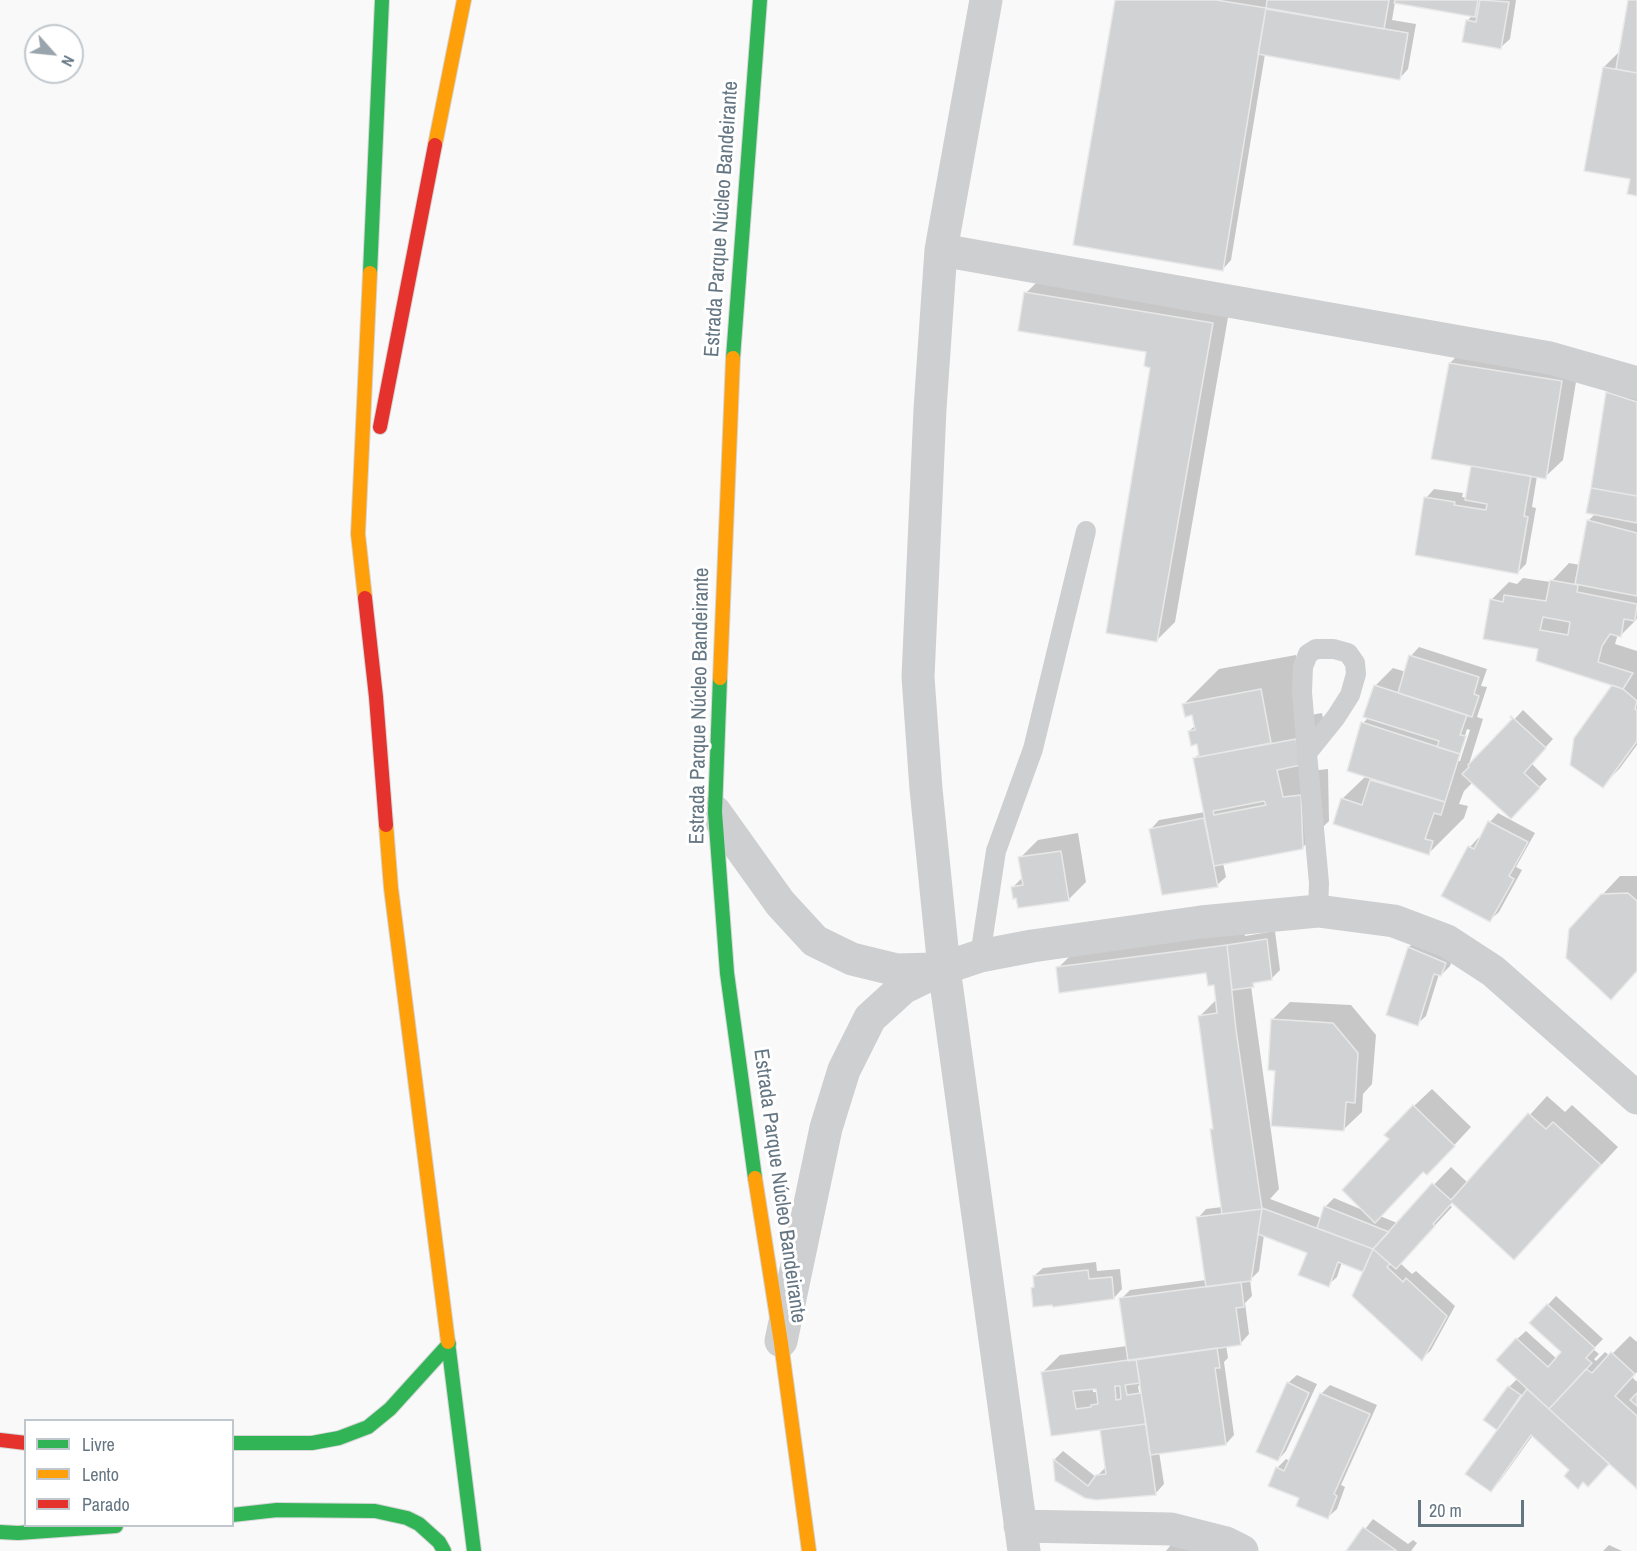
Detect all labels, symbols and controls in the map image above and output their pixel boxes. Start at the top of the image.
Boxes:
north arrow [24,24,84,84]
text: N [56,52,80,70]
street label: Estrada Parque Núcleo Bandeirante [700,80,744,358]
street label: Estrada Parque Núcleo Bandeirante [685,567,715,845]
street label: Estrada Parque Núcleo Bandeirante [747,1047,811,1325]
legend [24,1419,234,1527]
text: Livre [82,1432,115,1457]
text: Lento [82,1462,119,1487]
scale bar [1421,1488,1528,1526]
text: Parado [82,1492,130,1517]
text: 20 m [1429,1498,1462,1523]

